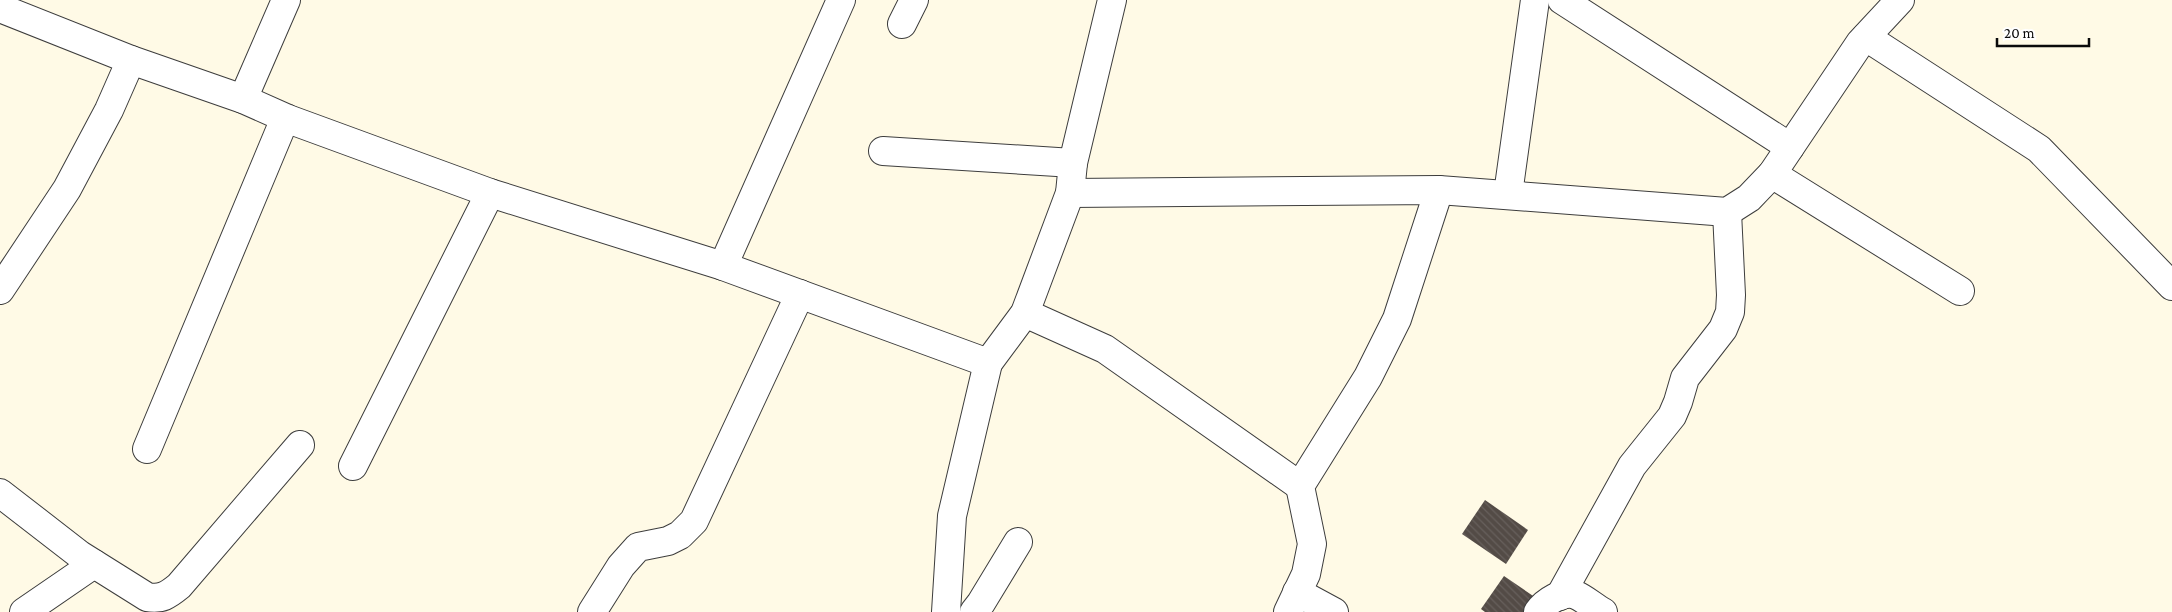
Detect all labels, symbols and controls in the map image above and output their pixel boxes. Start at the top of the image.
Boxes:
scale bar [1997,15,2090,47]
text: 20 m [2004,25,2035,41]

